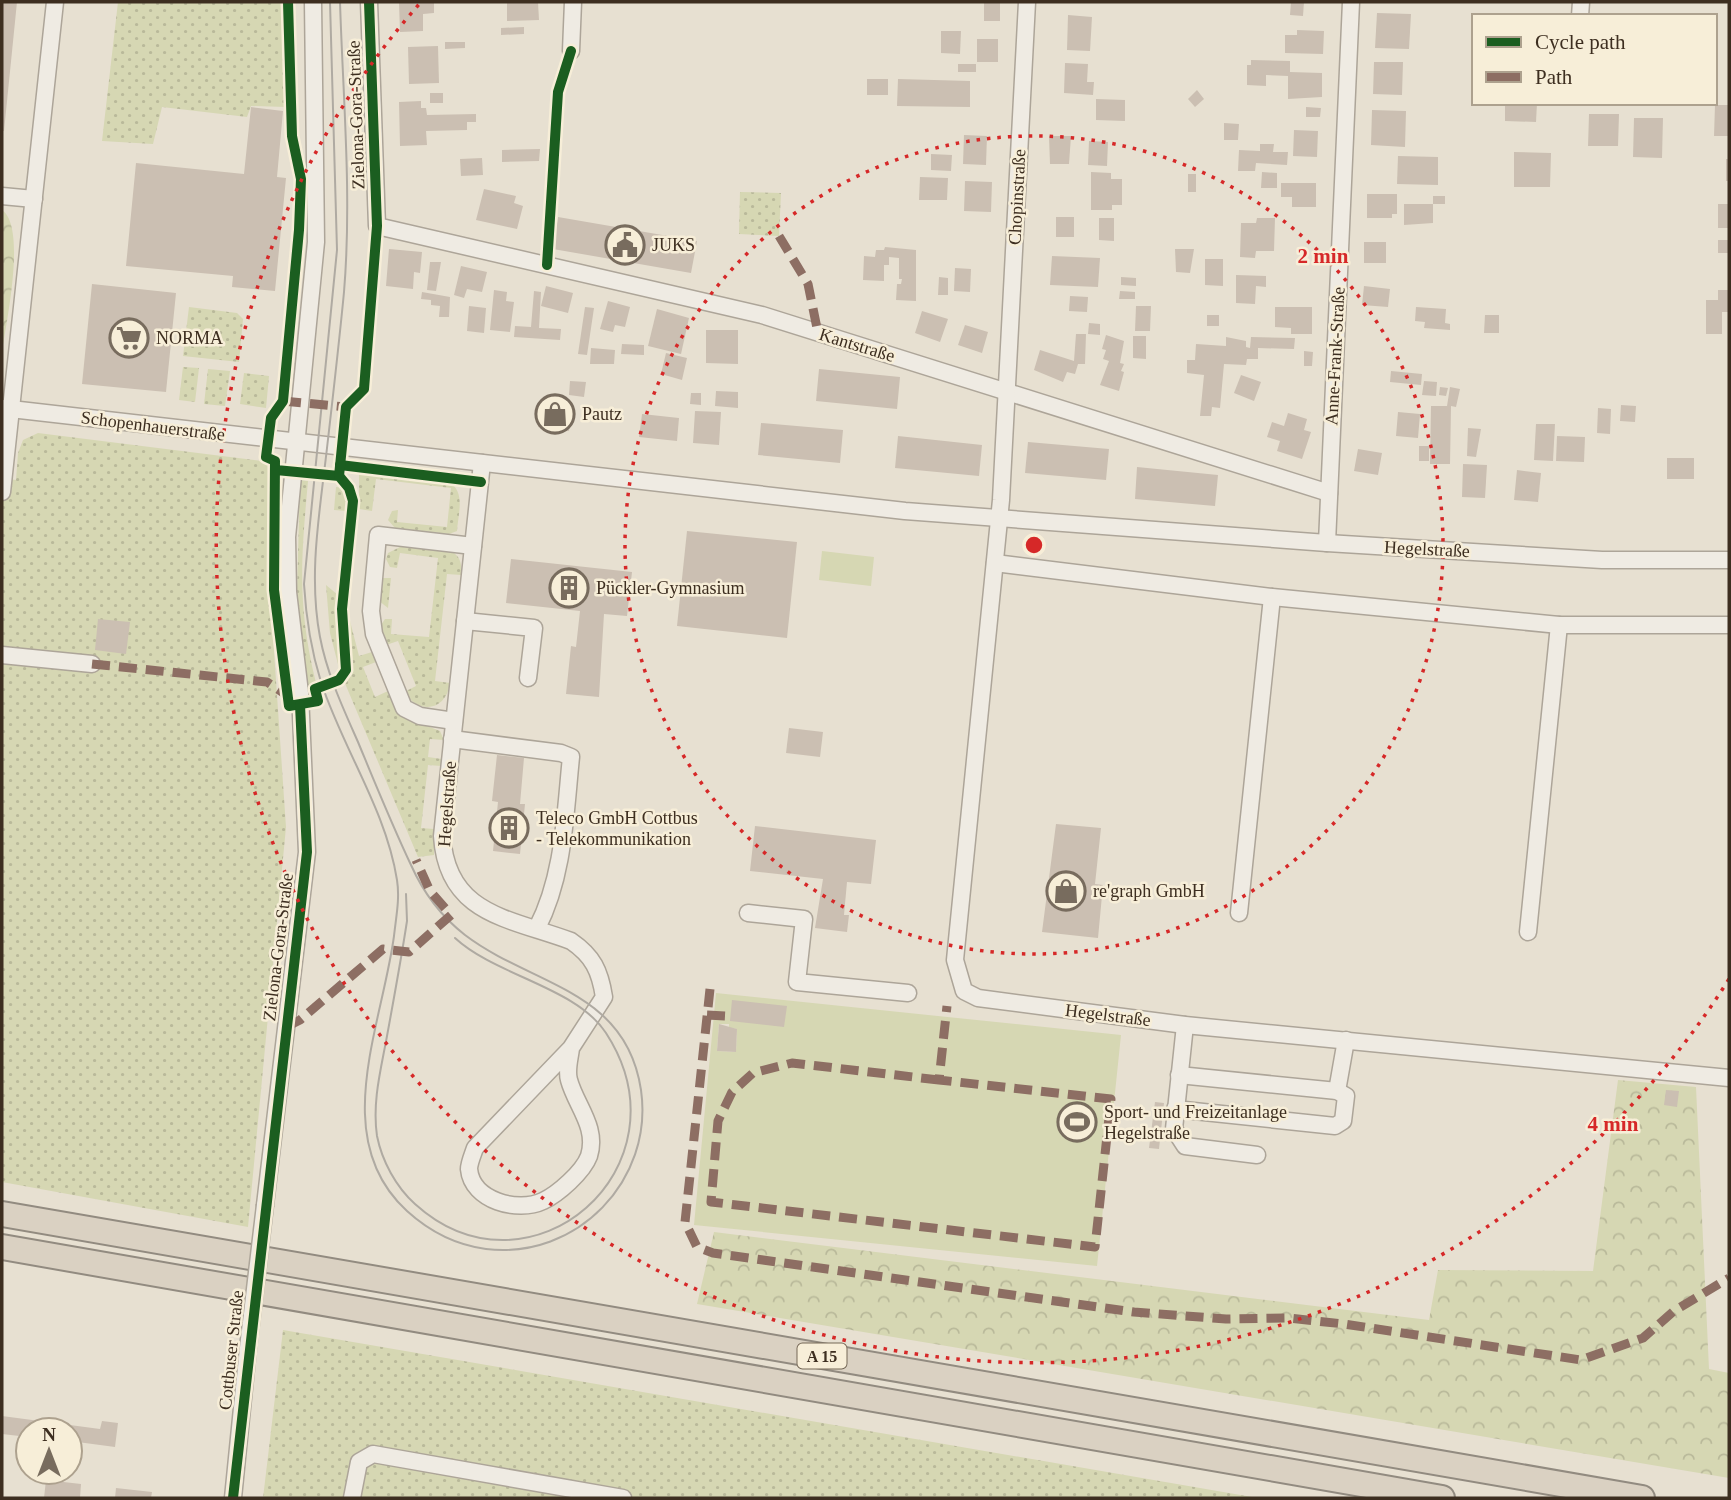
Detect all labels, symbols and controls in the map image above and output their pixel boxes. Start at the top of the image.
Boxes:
legend [1472,14,1717,105]
text: Cycle path [1535,30,1626,54]
street label: Zielona-Gora-Straße [343,40,369,190]
text: Path [1535,65,1573,89]
street label: Chopinstraße [1005,149,1029,245]
public building icon: JUKS [604,224,646,266]
place label: JUKS [652,235,695,255]
text: 2 min [1298,244,1349,268]
street label: Anne-Frank-Straße [1321,286,1349,426]
supermarket icon: NORMA [108,317,150,359]
street label: Kantstraße [817,324,897,366]
place label: NORMA [156,328,223,348]
shop icon: Pautz [534,393,576,435]
place label: Pautz [582,404,622,424]
street label: Schopenhauerstraße [80,407,226,445]
centre of rings [1022,533,1046,557]
street label: Hegelstraße [1384,537,1470,561]
building icon: Pückler-Gymnasium [548,567,590,609]
place label: Pückler-Gymnasium [596,578,745,598]
street label: Hegelstraße [434,760,460,848]
building icon: Teleco GmbH Cottbus - Telekommunikation [488,807,530,849]
place label: Teleco GmbH Cottbus - Telekommunikation [536,808,698,849]
shop icon: re'graph GmbH [1045,870,1087,912]
street label: Zielona-Gora-Straße [259,872,297,1022]
place label: re'graph GmbH [1093,881,1205,901]
street label: Hegelstraße [1064,1000,1152,1030]
sports icon: Sport- und Freizeitanlage Hegelstraße [1056,1101,1098,1143]
place label: Sport- und Freizeitanlage Hegelstraße [1104,1102,1287,1143]
text: 4 min [1588,1112,1639,1136]
street label: Cottbuser Straße [215,1289,247,1411]
road number: A 15 [798,1344,846,1368]
north arrow [14,1416,84,1486]
text: N [42,1424,56,1445]

